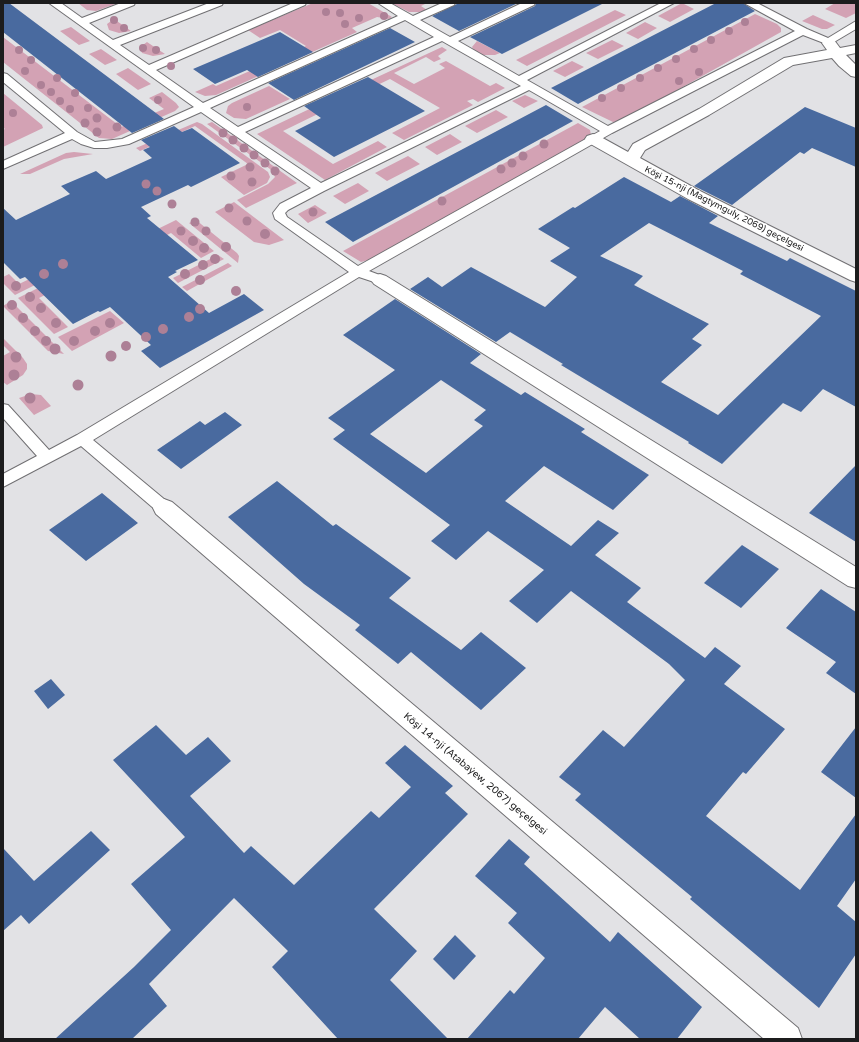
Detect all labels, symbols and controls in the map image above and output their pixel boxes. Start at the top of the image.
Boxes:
street label: Köşi 15-nji (Magtymguly, 2069) geçelgesi [643,164,805,254]
street label: Köşi 14-nji (Atabaýew, 2067) geçelgesi [401,710,549,838]

